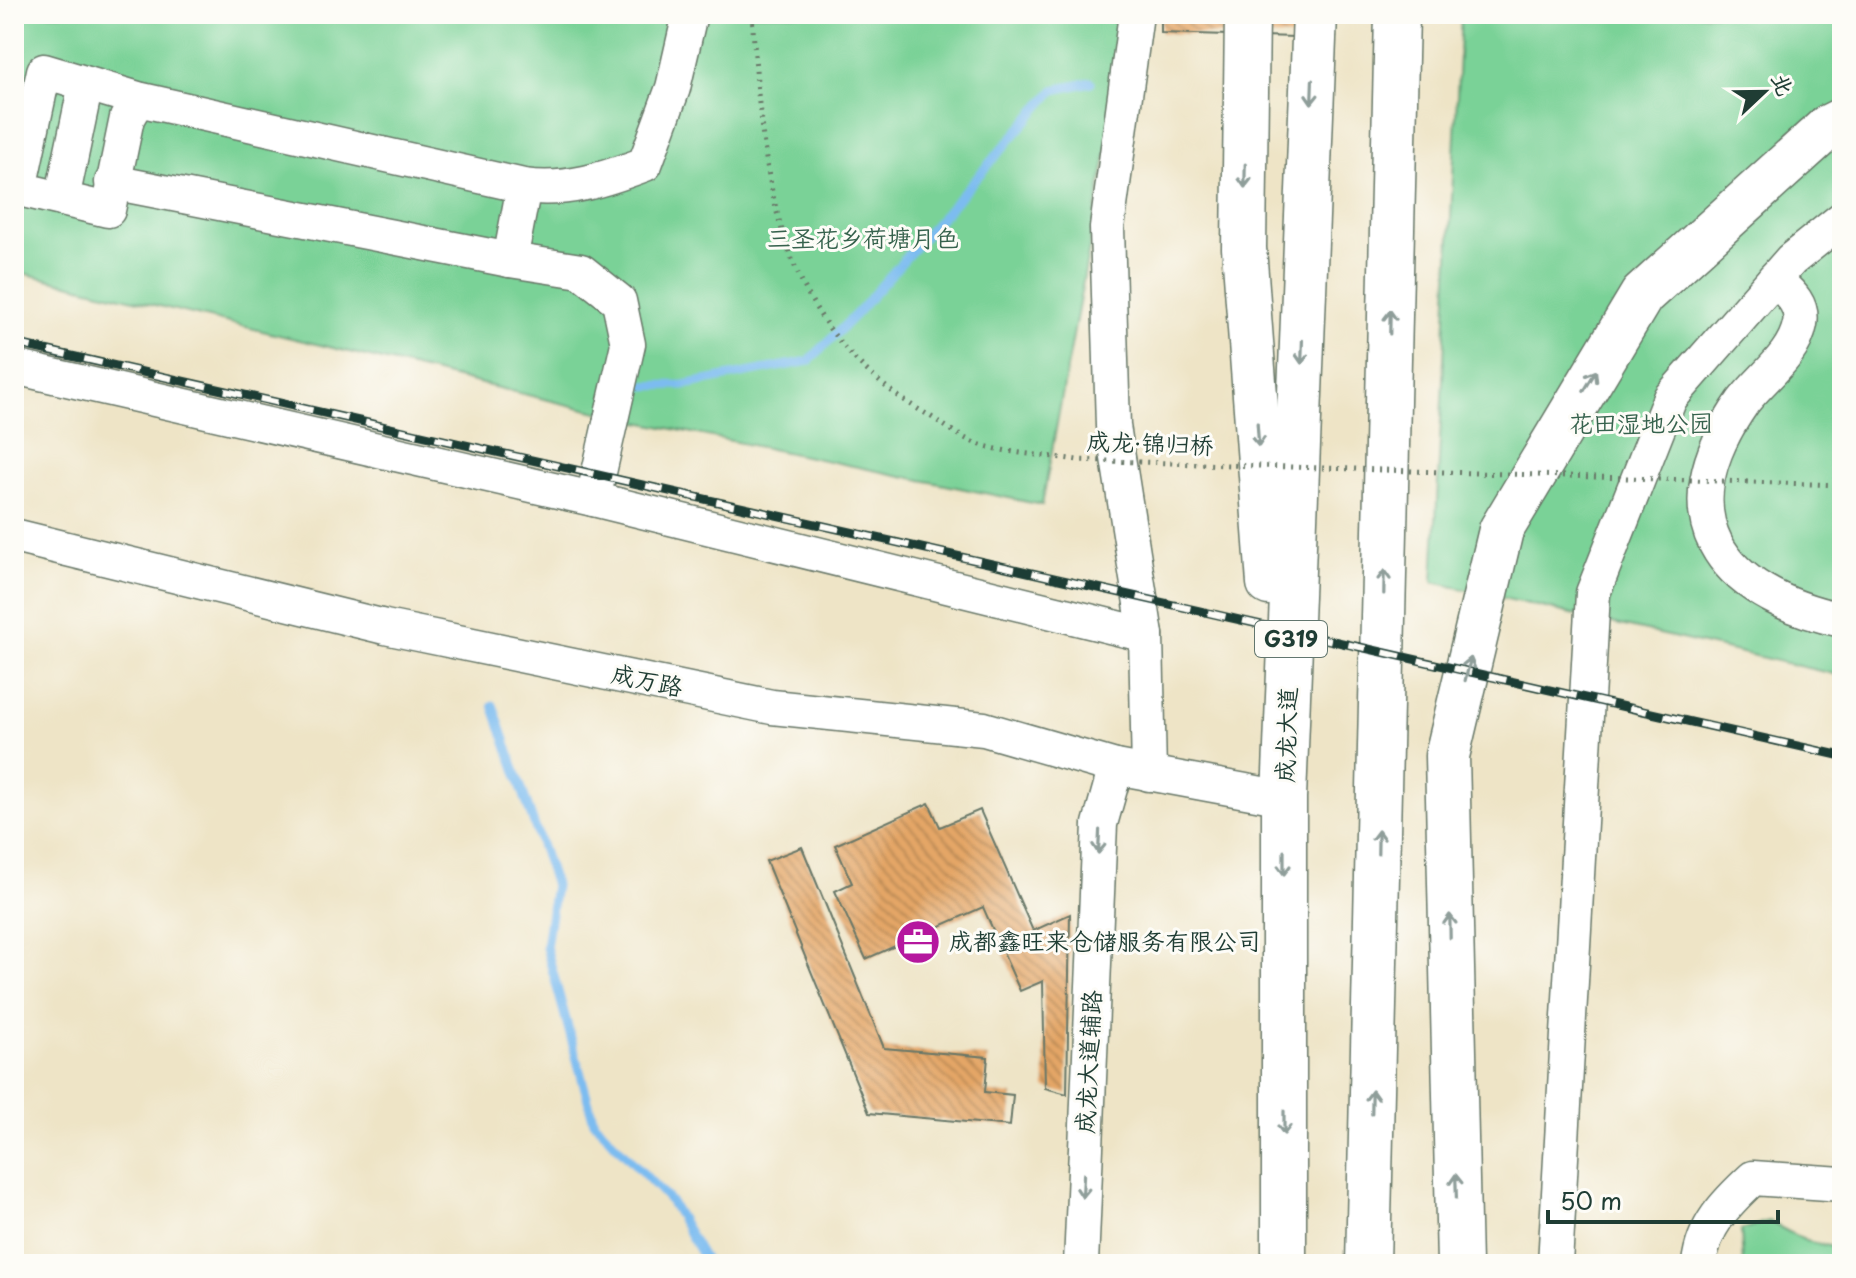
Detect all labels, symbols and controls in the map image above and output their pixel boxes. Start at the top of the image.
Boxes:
north arrow [1724,52,1804,132]
text: 北 [1765,68,1803,100]
one-way arrow [1305,78,1320,105]
one-way arrow [1237,162,1253,189]
park label: 三圣花乡荷塘月色 [767,219,959,255]
one-way arrow [1383,309,1398,336]
one-way arrow [1294,338,1309,365]
one-way arrow [1582,370,1598,393]
park label: 花田湿地公园 [1569,404,1713,440]
street label: 成龙·锦归桥 [1086,422,1214,462]
one-way arrow [1251,422,1266,448]
one-way arrow [1377,569,1392,596]
road number: G319 [1255,621,1327,657]
street label: 成万路 [608,654,686,704]
one-way arrow [1461,656,1476,682]
street label: 成龙大道 [1265,686,1305,784]
one-way arrow [1092,829,1107,855]
one-way arrow [1371,829,1386,856]
one-way arrow [1276,849,1292,876]
one-way arrow [1442,913,1457,940]
office icon: 成都鑫旺来仓储服务有限公司 [894,918,942,966]
place label: 成都鑫旺来仓储服务有限公司 [949,922,1261,958]
street label: 成龙大道辅路 [1065,989,1109,1135]
one-way arrow [1364,1089,1380,1116]
one-way arrow [1276,1109,1292,1136]
one-way arrow [1075,1172,1090,1199]
one-way arrow [1449,1173,1464,1200]
scale bar [1548,1174,1778,1224]
text: 50 m [1560,1182,1622,1218]

